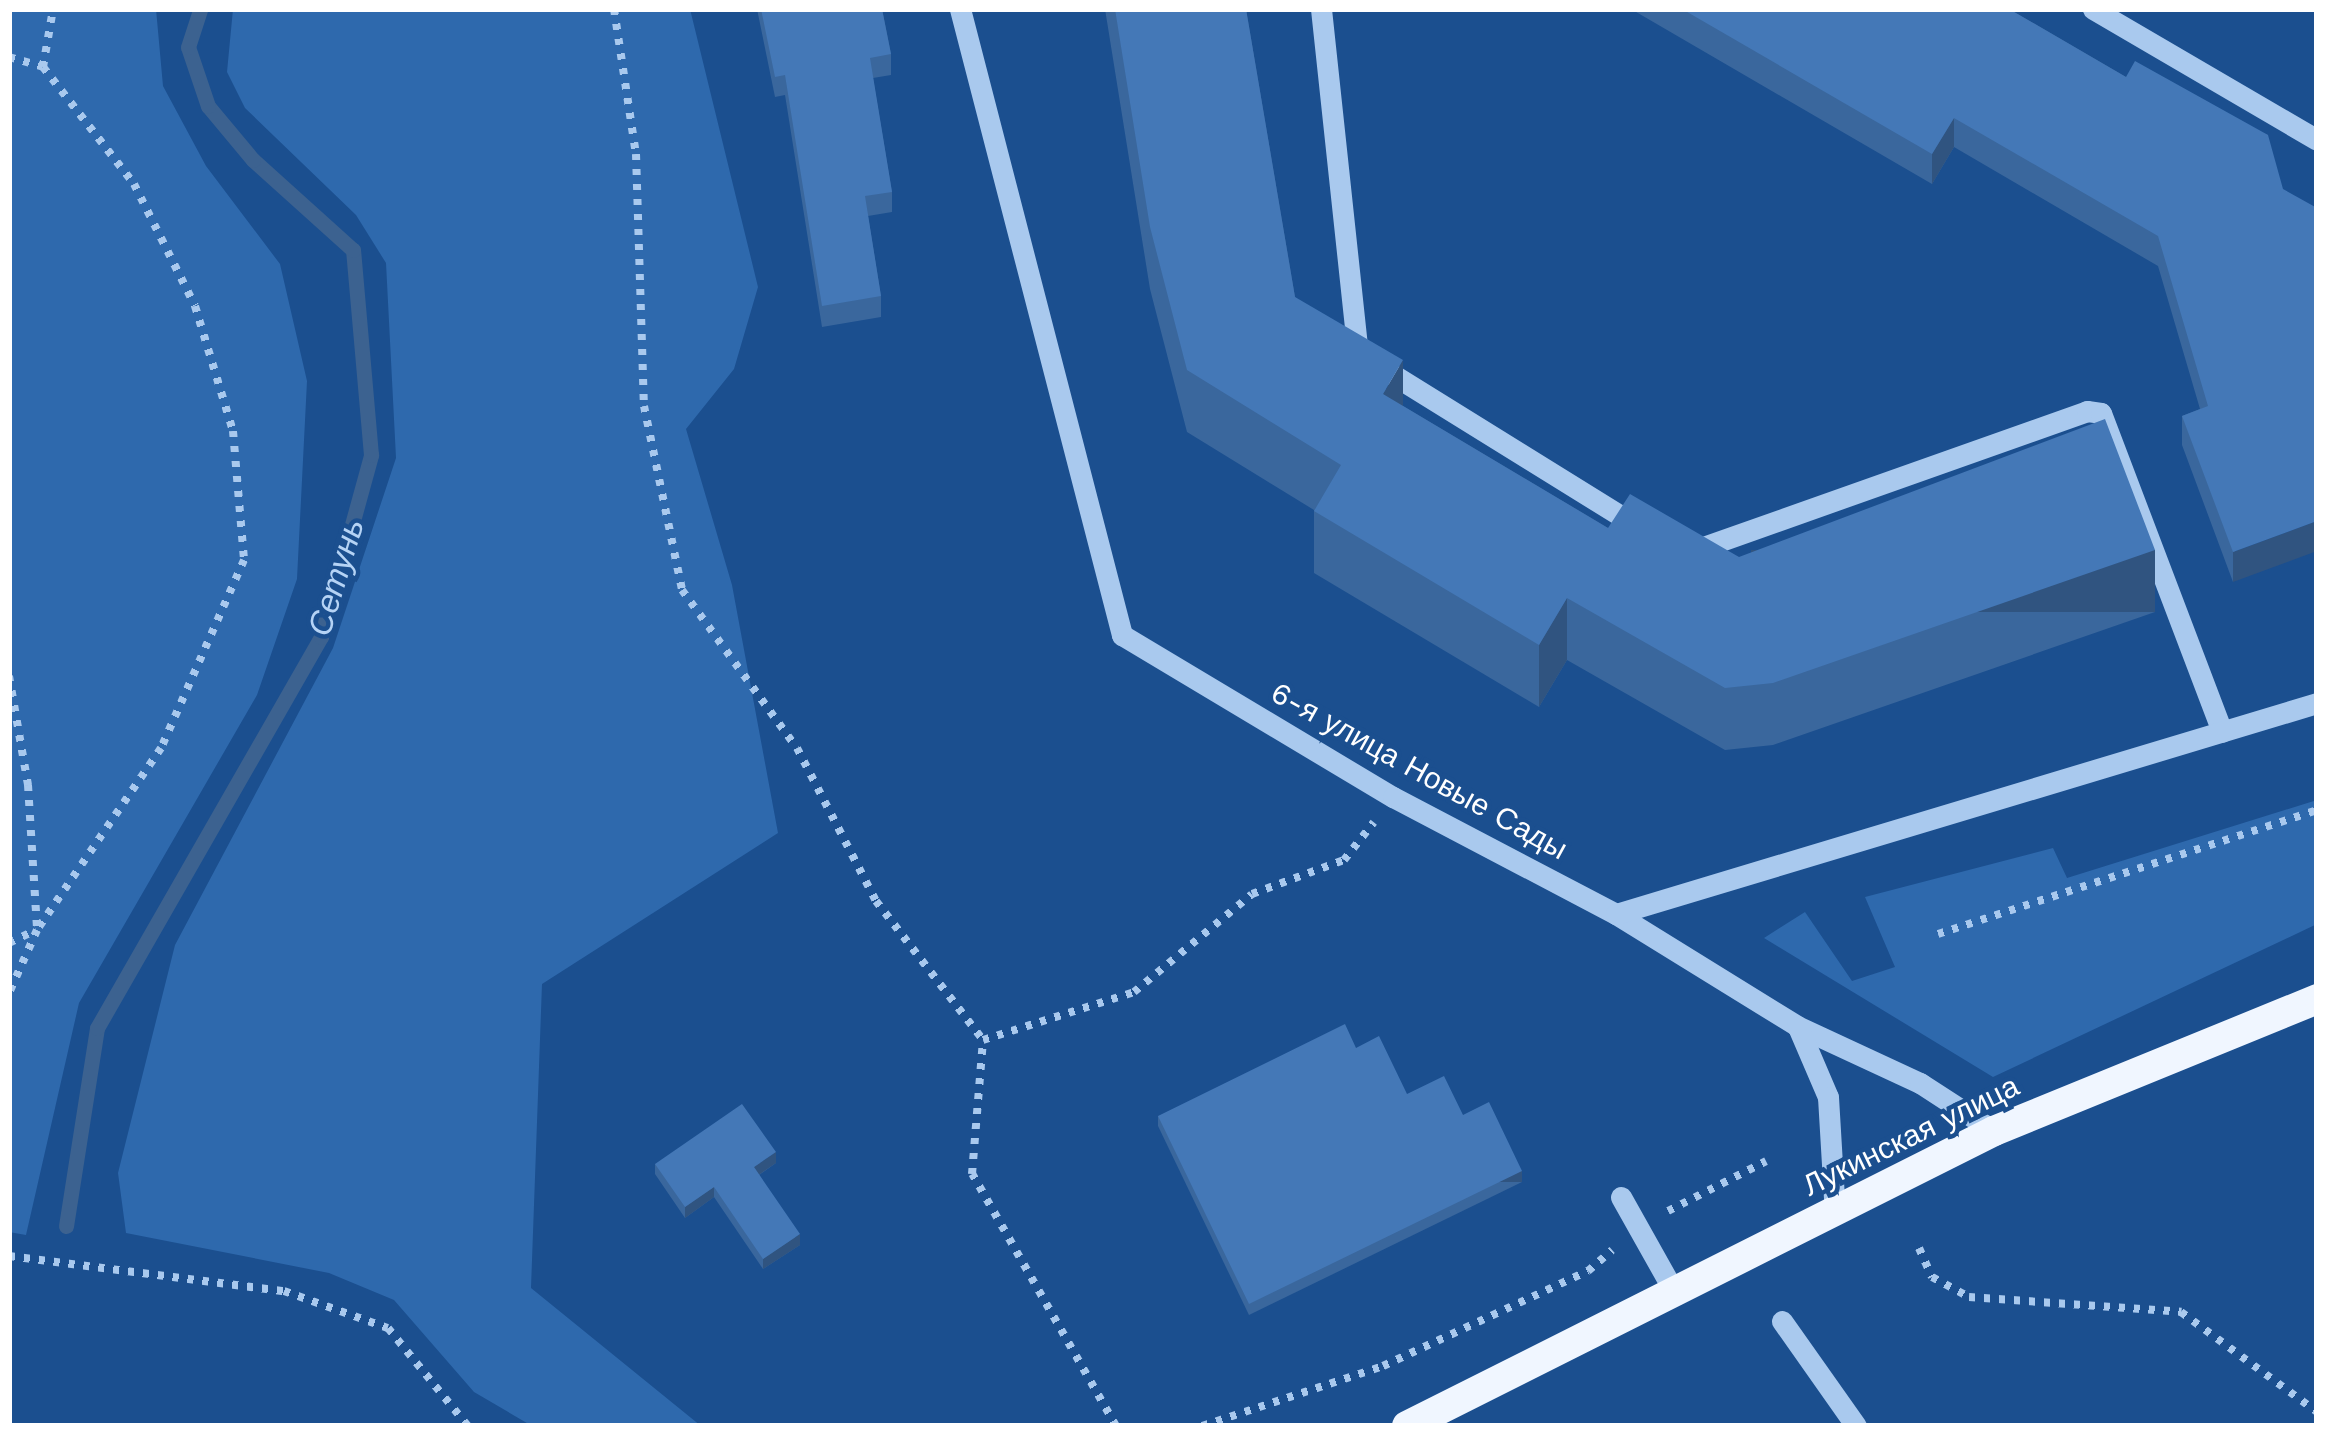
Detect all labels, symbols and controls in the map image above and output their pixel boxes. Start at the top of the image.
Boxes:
water label: Сетунь [299,514,373,640]
street label: 6-я улица Новые Сады [1265,674,1573,868]
street label: Лукинская улица [1797,1068,2025,1204]

